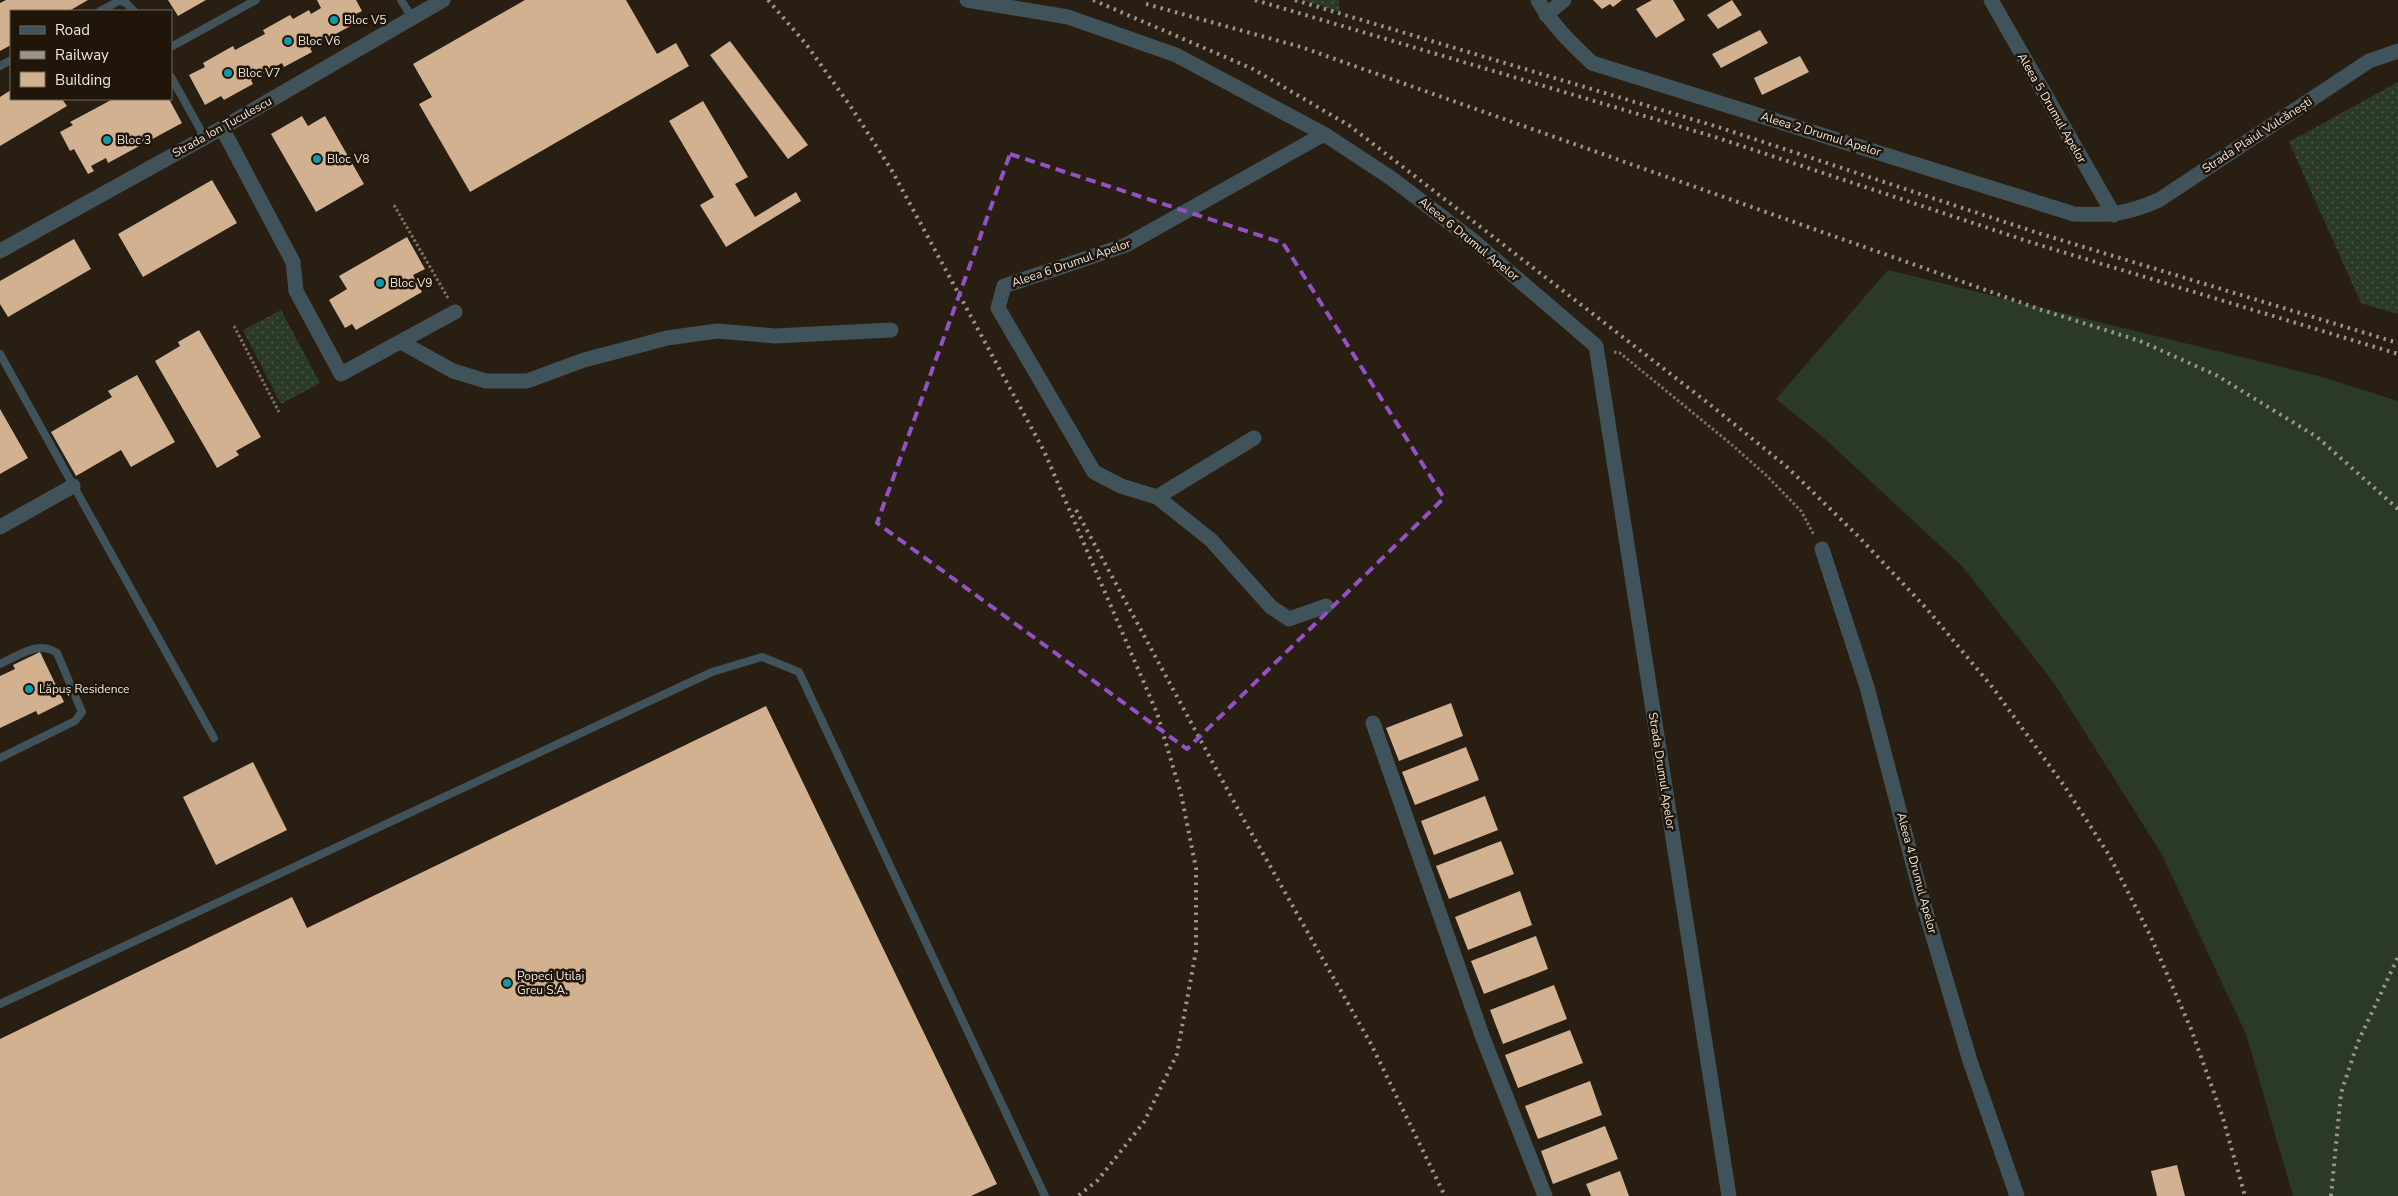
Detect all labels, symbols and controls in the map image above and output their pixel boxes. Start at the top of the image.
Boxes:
legend [10,10,172,100]
place label: Bloc V5 [344,12,386,28]
marker: Bloc V5 [328,14,340,26]
text: Road [55,20,90,40]
place label: Bloc V6 [298,33,340,49]
marker: Bloc V6 [282,35,294,47]
text: Railway [55,45,109,65]
street label: Aleea 5 Drumul Apelor [2014,50,2091,167]
place label: Bloc V7 [238,65,280,81]
marker: Bloc V7 [222,67,234,79]
text: Building [55,70,111,90]
street label: Strada Ion Țuculescu [169,93,275,161]
street label: Strada Plaiul Vulcănești [2199,93,2315,177]
street label: Aleea 2 Drumul Apelor [1759,108,1884,160]
place label: Bloc 3 [117,132,151,148]
marker: Bloc 3 [101,134,113,146]
place label: Bloc V8 [327,151,369,167]
marker: Bloc V8 [311,153,323,165]
street label: Aleea 6 Drumul Apelor [1415,193,1523,285]
street label: Aleea 6 Drumul Apelor [1009,235,1133,291]
place label: Bloc V9 [390,275,432,291]
marker: Bloc V9 [374,277,386,289]
place label: Lăpuș Residence [39,681,129,697]
marker: Lăpuș Residence [23,683,35,695]
street label: Strada Drumul Apelor [1645,711,1679,832]
street label: Aleea 4 Drumul Apelor [1893,811,1941,936]
place label: Popeci Utilaj Greu S.A. [517,968,584,998]
marker: Popeci Utilaj Greu S.A. [501,977,513,989]

